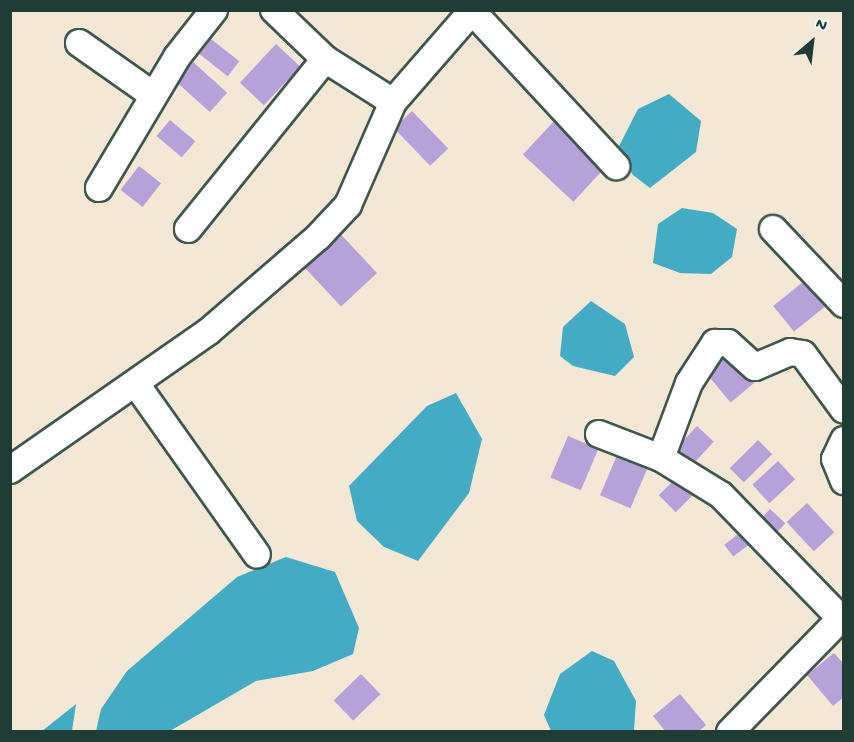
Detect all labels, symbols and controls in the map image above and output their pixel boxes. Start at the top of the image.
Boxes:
north arrow [782,12,842,72]
text: N [812,15,830,37]

